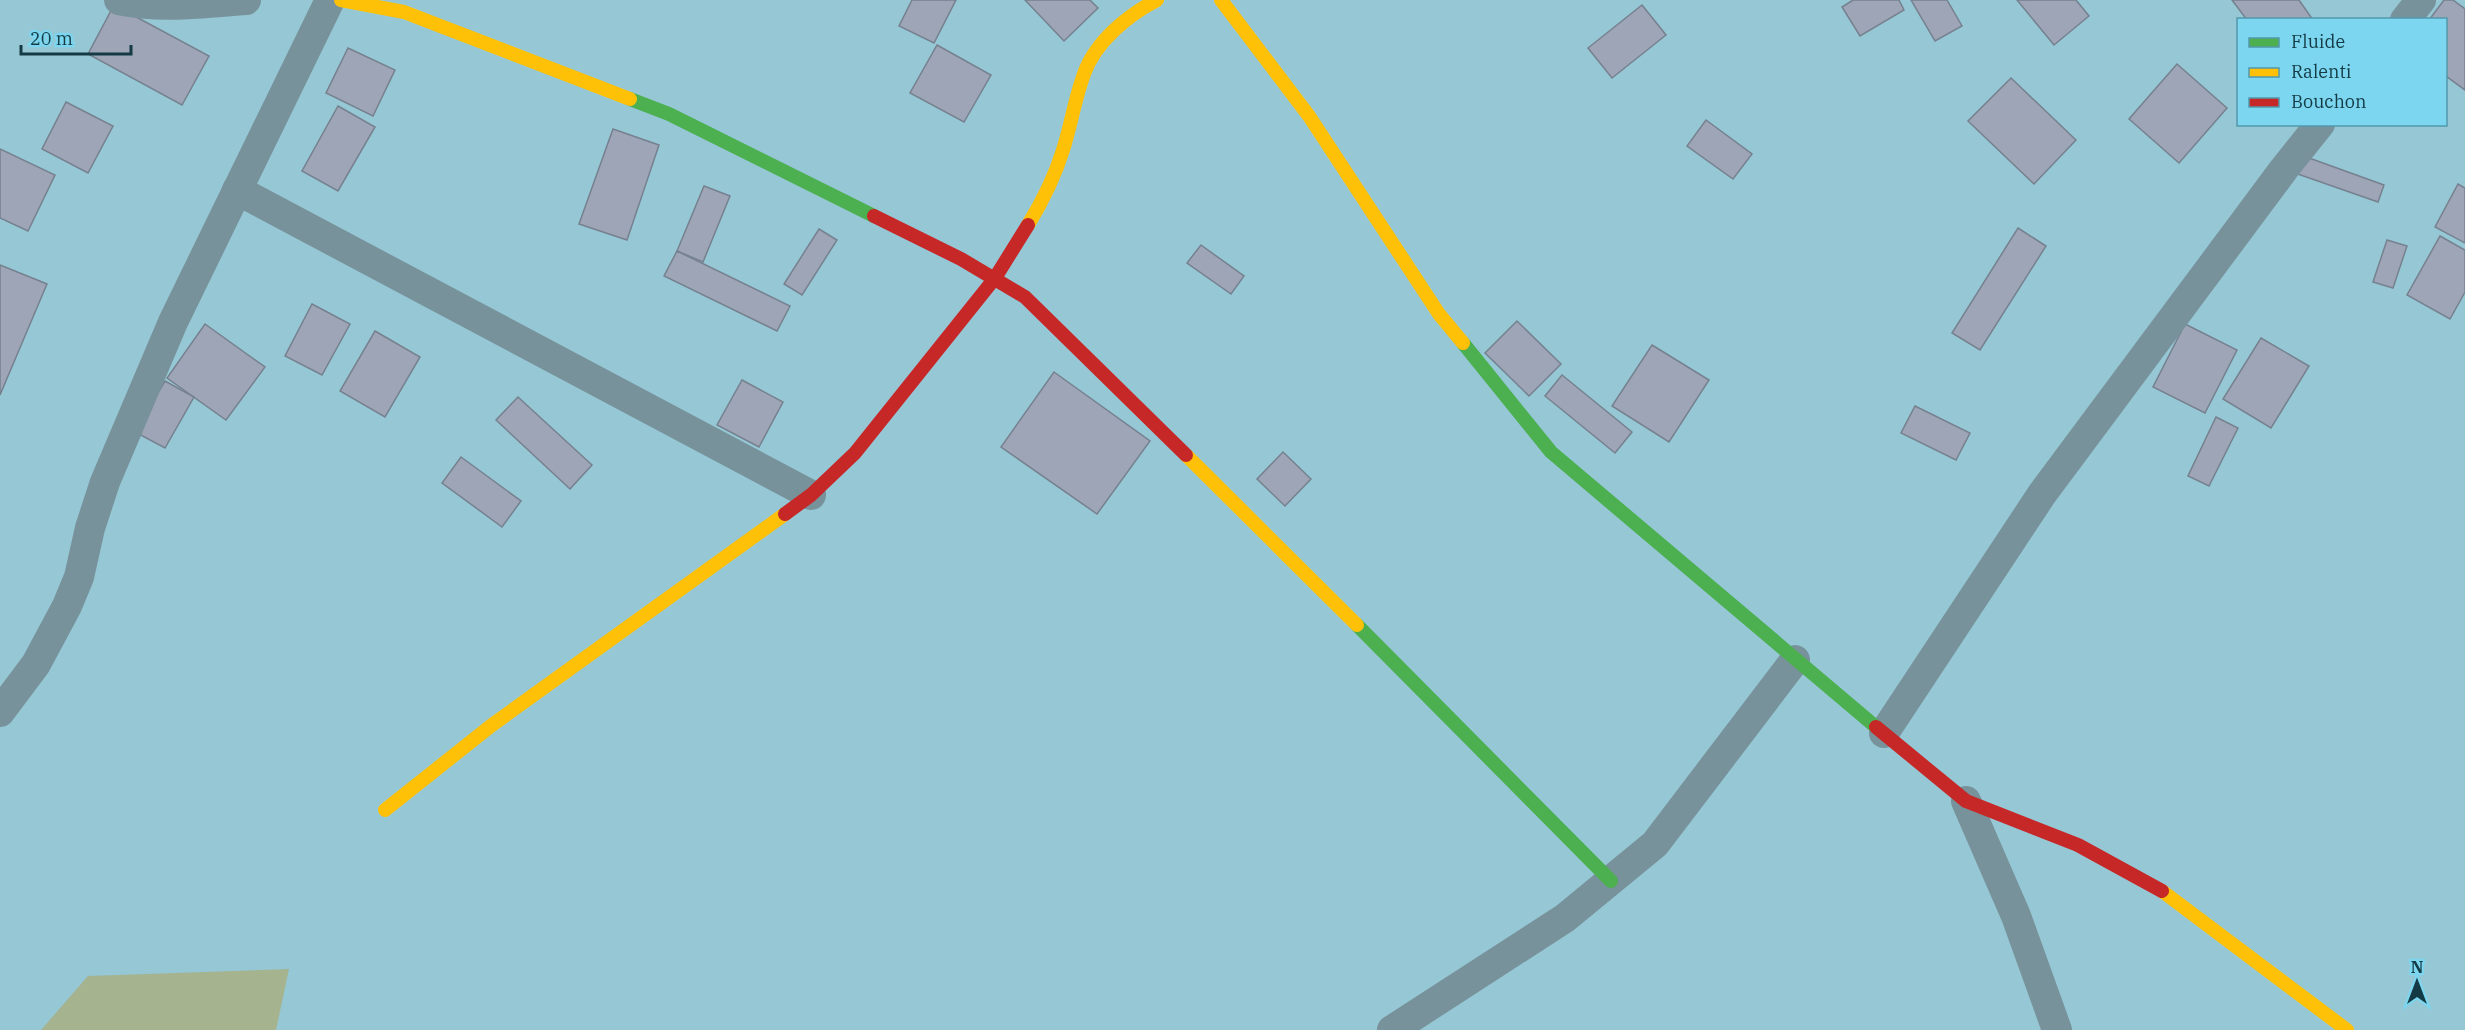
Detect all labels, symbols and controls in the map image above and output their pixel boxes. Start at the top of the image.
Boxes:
scale bar [21,18,130,56]
legend [2237,18,2447,126]
text: 20 m [30,27,73,50]
text: Fluide [2291,30,2345,53]
text: Ralenti [2291,60,2352,83]
text: Bouchon [2291,90,2367,113]
north arrow [2387,952,2447,1012]
text: N [2411,957,2423,977]

